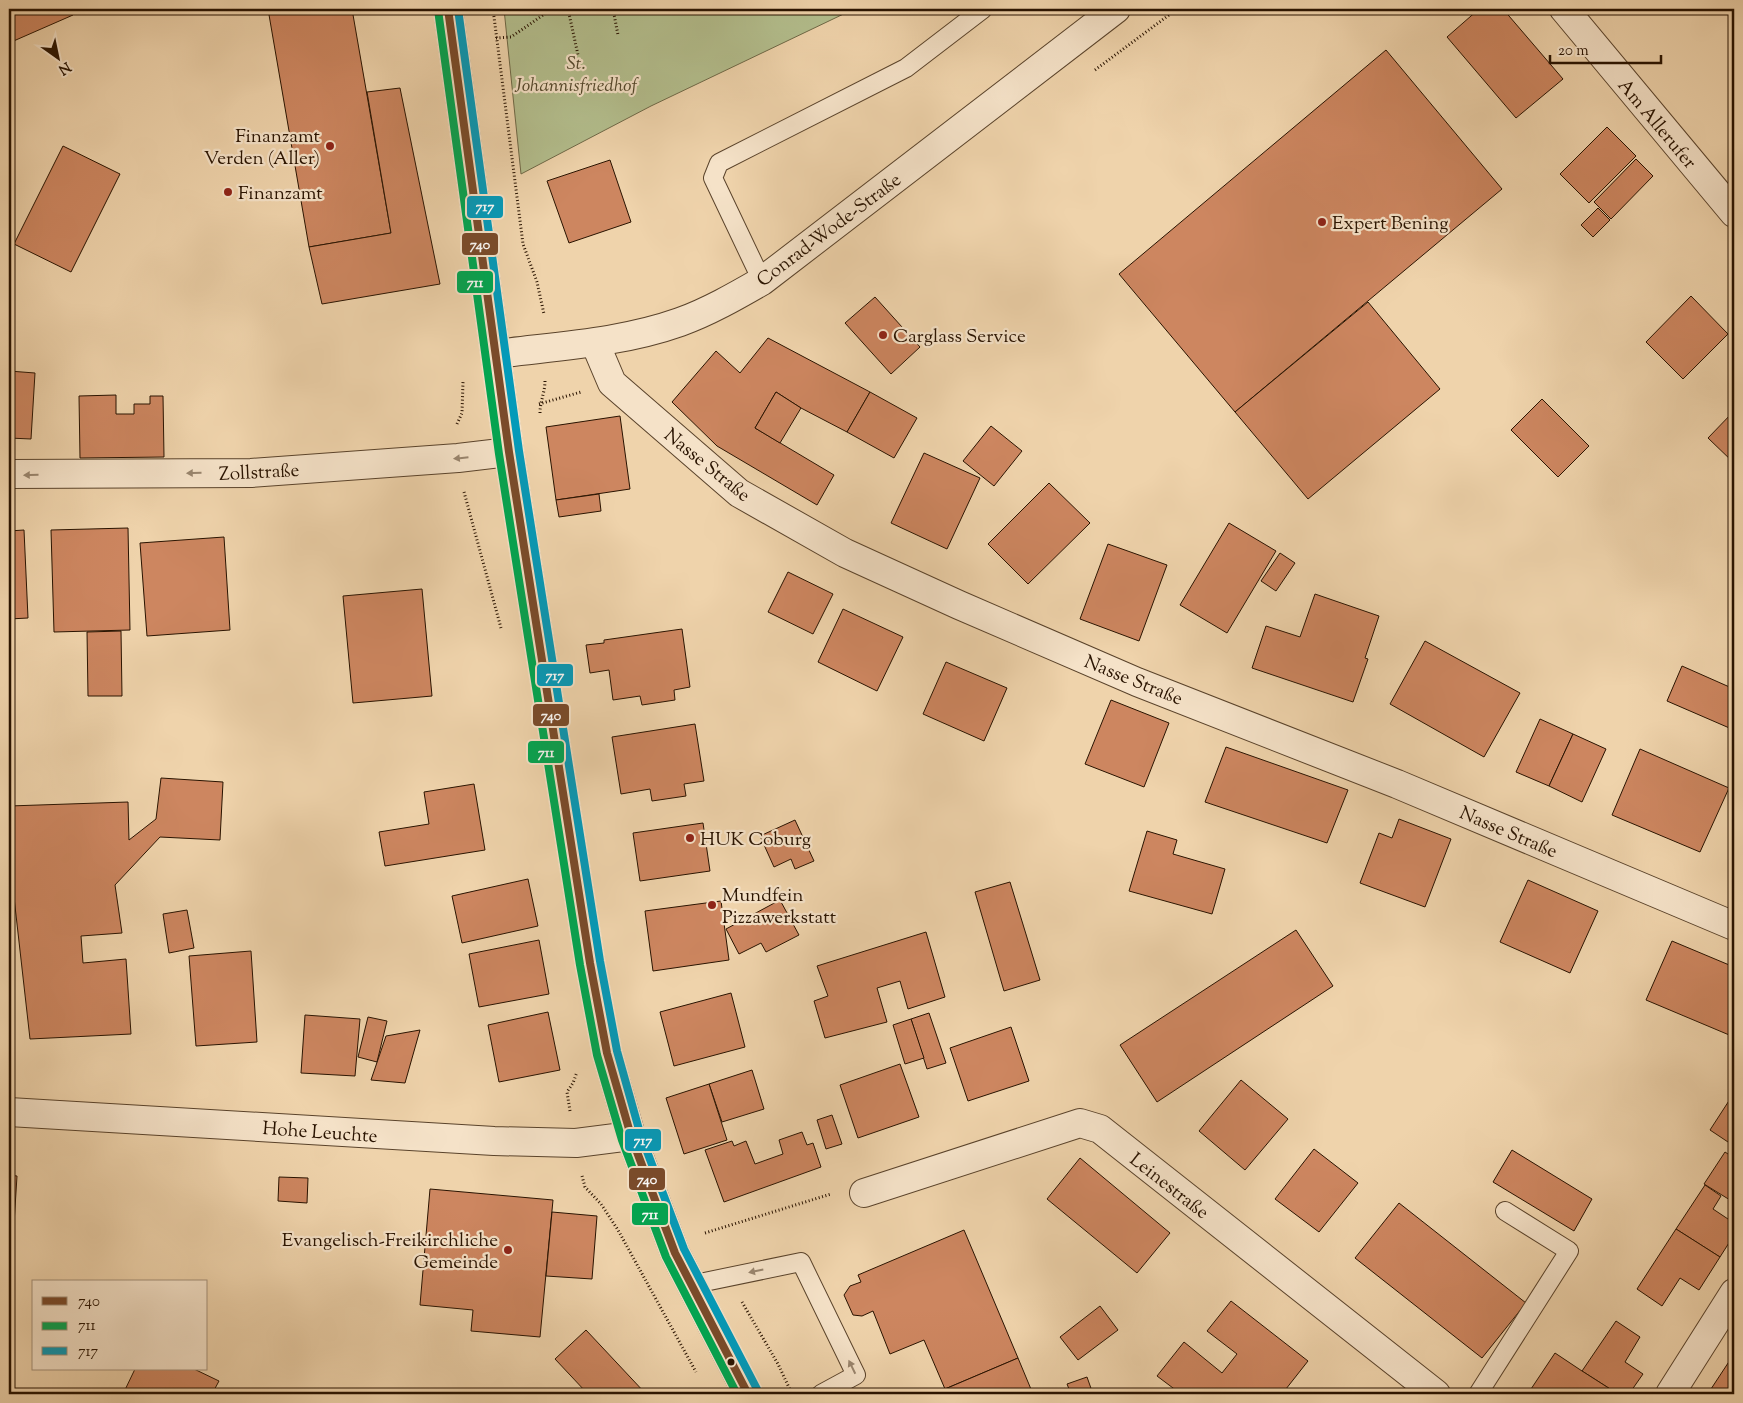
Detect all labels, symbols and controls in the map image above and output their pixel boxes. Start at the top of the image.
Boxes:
north arrow [32,32,82,82]
scale bar [1550,32,1662,64]
text: 20 m [1558,41,1589,62]
park label: St. Johannisfriedhof [514,51,639,100]
text: N [54,56,74,79]
street label: Am Allerufer [1610,74,1702,175]
place label: Finanzamt Verden (Aller) [204,124,320,173]
marker: Finanzamt Verden (Aller) [324,140,336,152]
street label: Conrad-Wode-Straße [752,168,907,294]
place label: Finanzamt [238,181,323,208]
marker: Finanzamt [222,186,234,198]
line badge: 717 [466,195,504,219]
text: 717 [476,198,495,218]
place label: Expert Bening [1332,211,1449,238]
marker: Expert Bening [1316,216,1328,228]
line badge: 740 [461,232,499,256]
text: 740 [470,236,491,256]
line badge: 711 [456,270,494,294]
text: 711 [467,274,484,294]
place label: Carglass Service [893,324,1026,351]
marker: Carglass Service [877,329,889,341]
street label: Nasse Straße [657,423,756,509]
one-way arrow [452,454,468,462]
street label: Zollstraße [218,458,300,489]
one-way arrow [185,469,201,477]
one-way arrow [23,471,39,479]
street label: Nasse Straße [1080,649,1187,713]
line badge: 717 [536,663,574,687]
text: 717 [546,667,565,687]
line badge: 740 [532,703,570,727]
text: 740 [541,707,562,727]
line badge: 711 [527,740,565,764]
text: 711 [538,744,555,764]
street label: Nasse Straße [1455,801,1561,866]
place label: HUK Coburg [700,827,811,854]
marker: HUK Coburg [684,832,696,844]
place label: Mundfein Pizzawerkstatt [722,883,837,932]
marker: Mundfein Pizzawerkstatt [706,899,718,911]
street label: Hohe Leuchte [261,1116,378,1151]
line badge: 717 [624,1128,662,1152]
text: 717 [634,1132,653,1152]
street label: Leinestraße [1123,1147,1214,1227]
line badge: 740 [628,1167,666,1191]
text: 740 [637,1171,658,1191]
line badge: 711 [631,1202,669,1226]
text: 711 [642,1206,659,1226]
place label: Evangelisch-Freikirchliche Gemeinde [282,1228,498,1277]
marker: Evangelisch-Freikirchliche Gemeinde [502,1244,514,1256]
one-way arrow [749,1267,764,1275]
legend [32,1280,208,1370]
text: 740 [78,1292,100,1313]
text: 711 [78,1316,96,1337]
text: 717 [78,1342,99,1363]
unlabelled marker [726,1357,736,1367]
one-way arrow [847,1360,855,1374]

